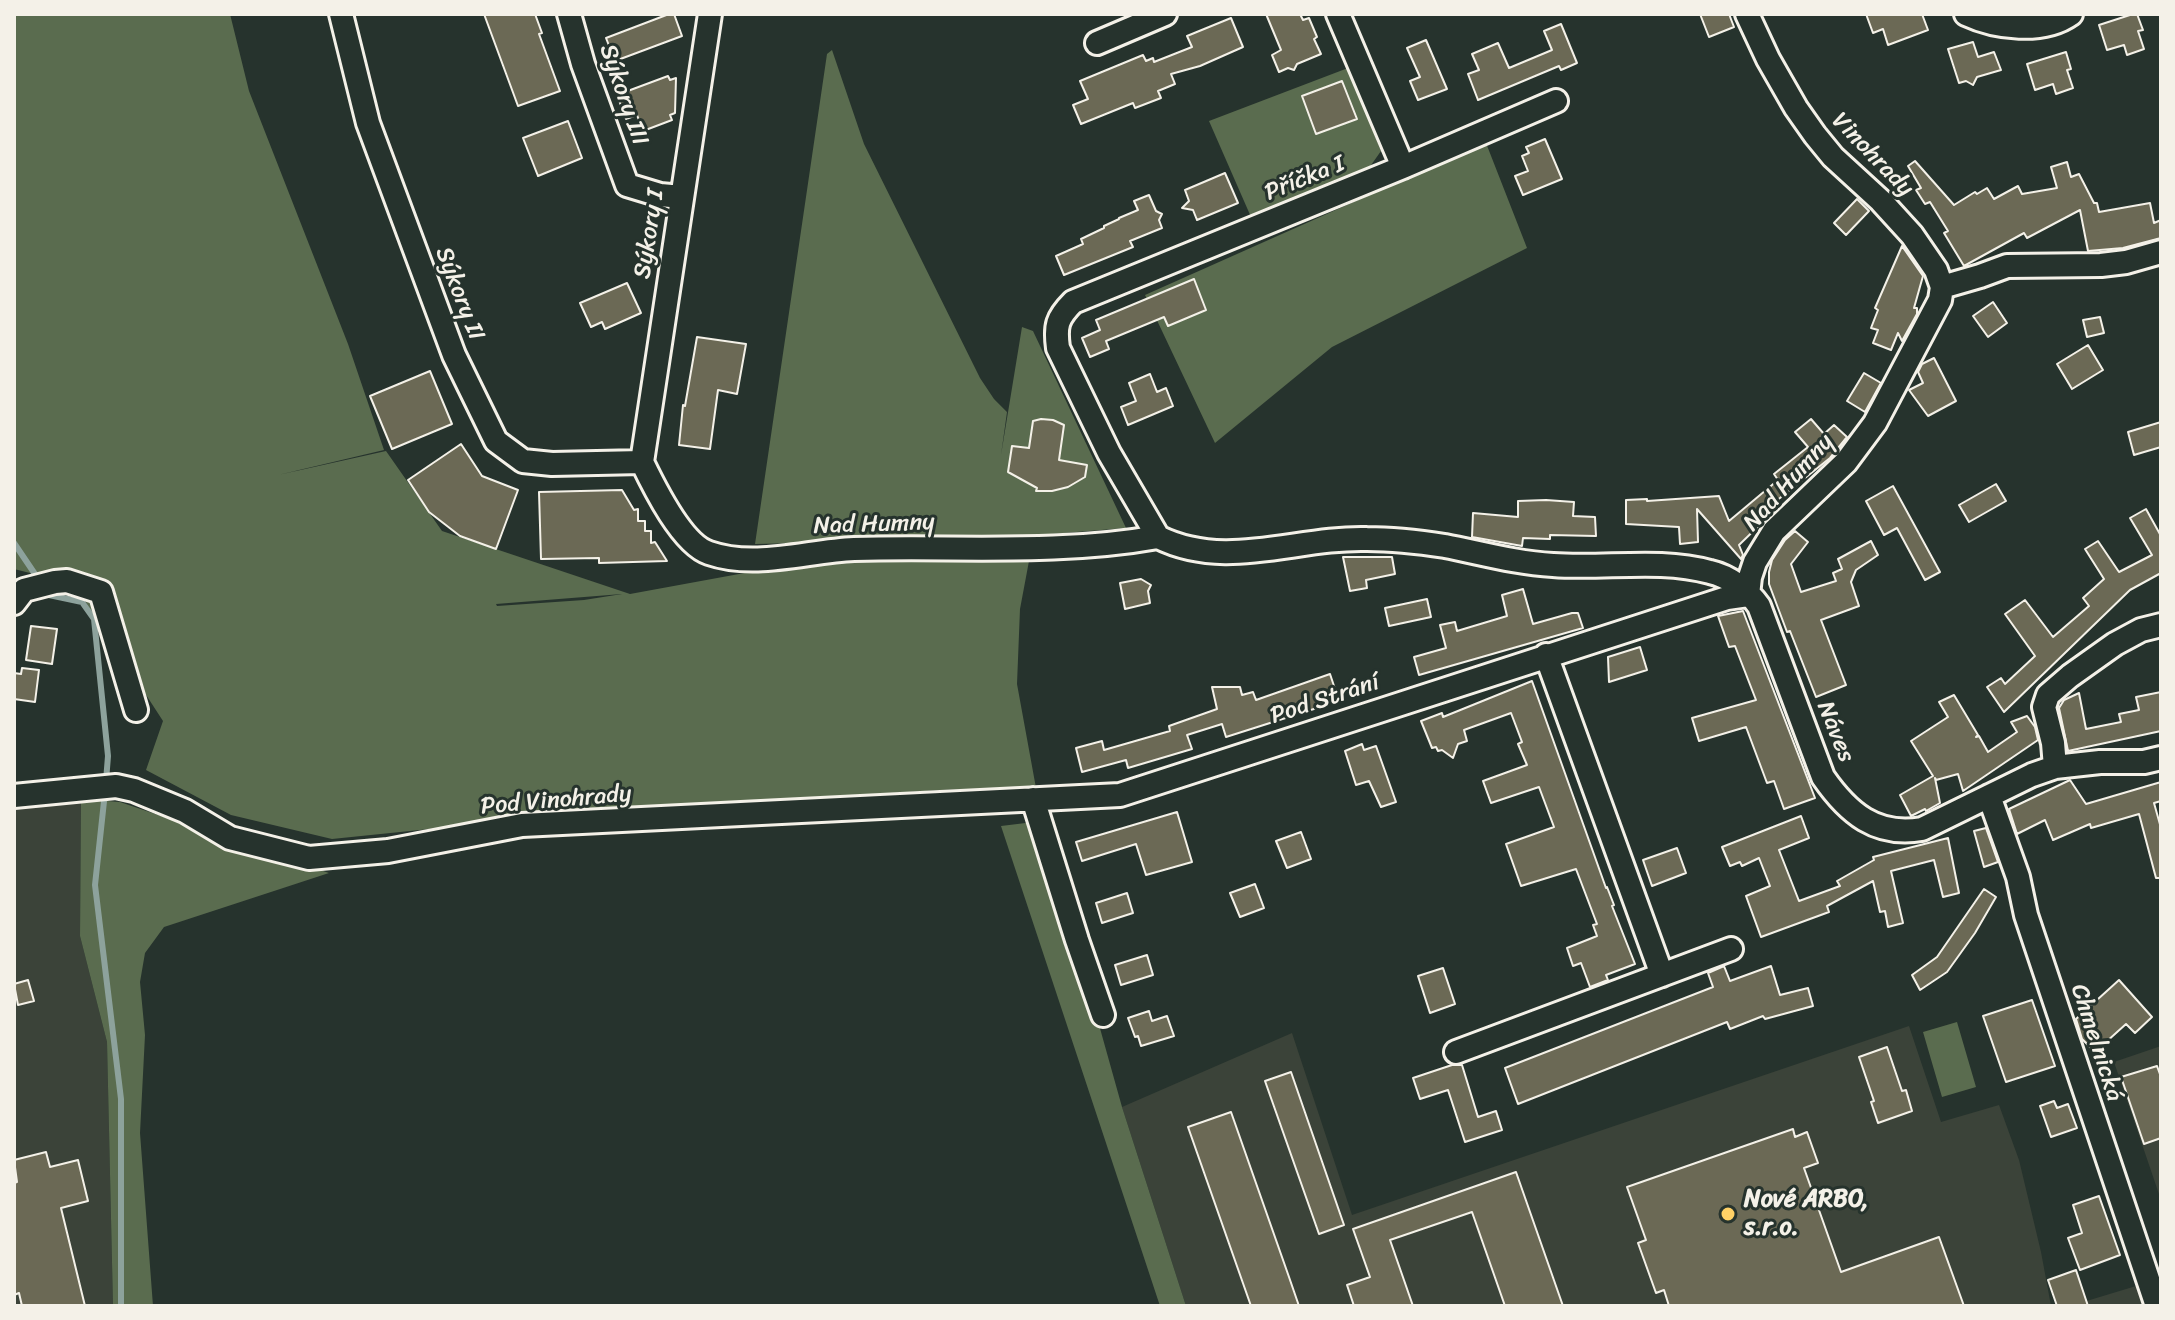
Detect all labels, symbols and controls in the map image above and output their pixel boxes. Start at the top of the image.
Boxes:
street label: Sýkory III [592,41,654,149]
street label: Vinohrady [1825,107,1919,203]
street label: Příčka I [1261,150,1349,208]
street label: Sýkory I [629,187,671,281]
street label: Sýkory II [428,243,490,345]
street label: Nad Humny [1738,428,1840,538]
street label: Nad Humny [813,508,935,542]
street label: Pod Strání [1267,669,1383,731]
street label: Náves [1810,697,1860,767]
street label: Pod Vinohrady [479,780,633,822]
street label: Chmelnická [2064,981,2128,1105]
place label: Nové ARBO, s.r.o. [1744,1186,1868,1242]
marker: Nové ARBO, s.r.o. [1719,1205,1737,1223]

